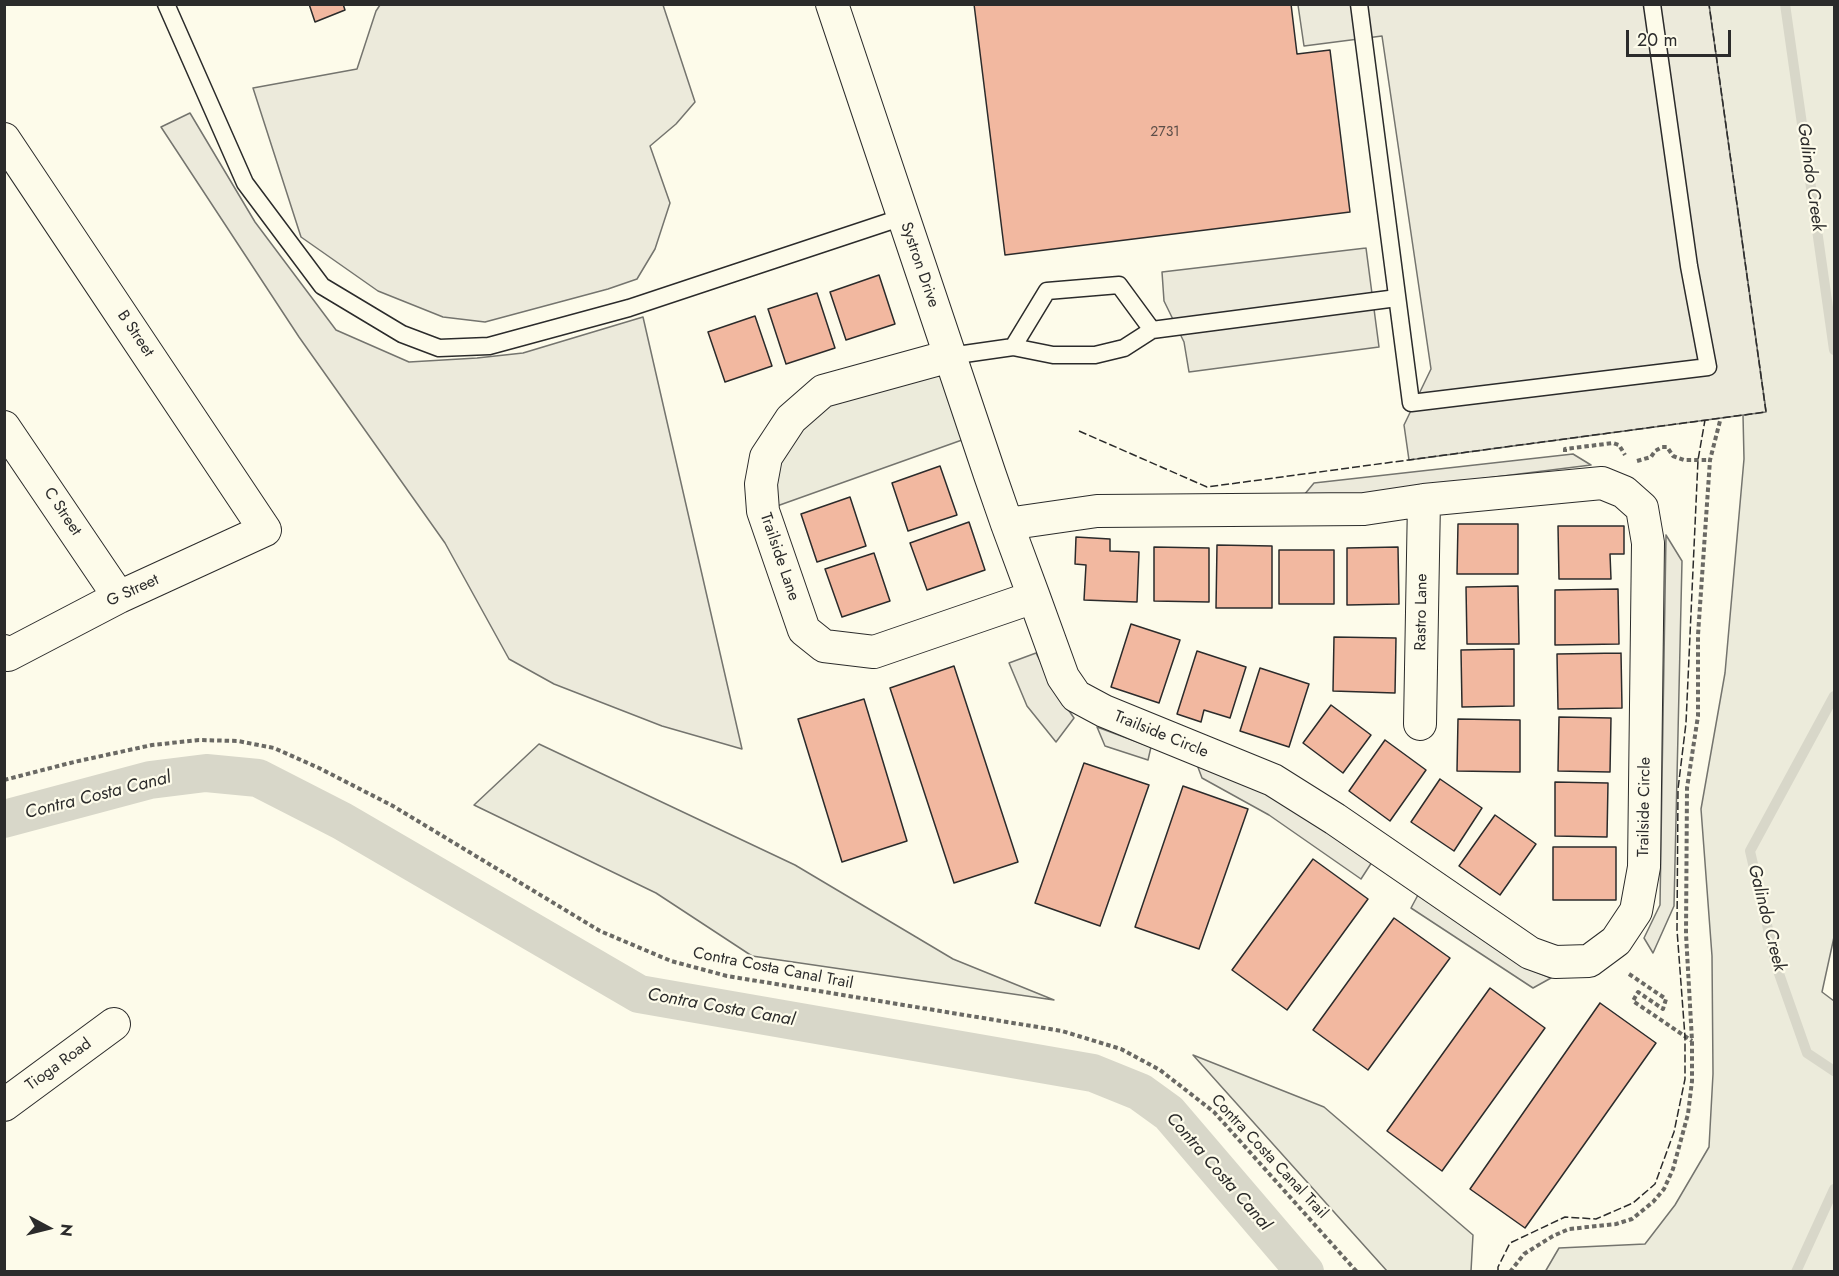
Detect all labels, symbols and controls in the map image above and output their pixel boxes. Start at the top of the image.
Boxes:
scale bar [1629,18,1734,56]
text: 20 m [1637,27,1677,53]
water label: Galindo Creek [1792,121,1828,233]
house number: 2731 [1150,125,1180,141]
street label: Systron Drive [895,220,943,310]
street label: B Street [113,307,157,361]
street label: C Street [39,484,85,540]
street label: Trailside Lane [755,511,803,603]
street label: G Street [104,571,162,611]
street label: Rastro Lane [1412,573,1432,651]
street label: Trailside Circle [1111,707,1211,763]
street label: Trailside Circle [1635,757,1655,857]
water label: Contra Costa Canal [23,767,173,825]
water label: Galindo Creek [1742,862,1790,974]
street label: Contra Costa Canal Trail [691,944,855,994]
water label: Contra Costa Canal [646,984,796,1032]
street label: Tioga Road [22,1035,96,1095]
street label: Contra Costa Canal Trail [1206,1091,1332,1223]
water label: Contra Costa Canal [1161,1109,1275,1235]
north arrow [18,1198,78,1258]
text: N [54,1223,79,1238]

